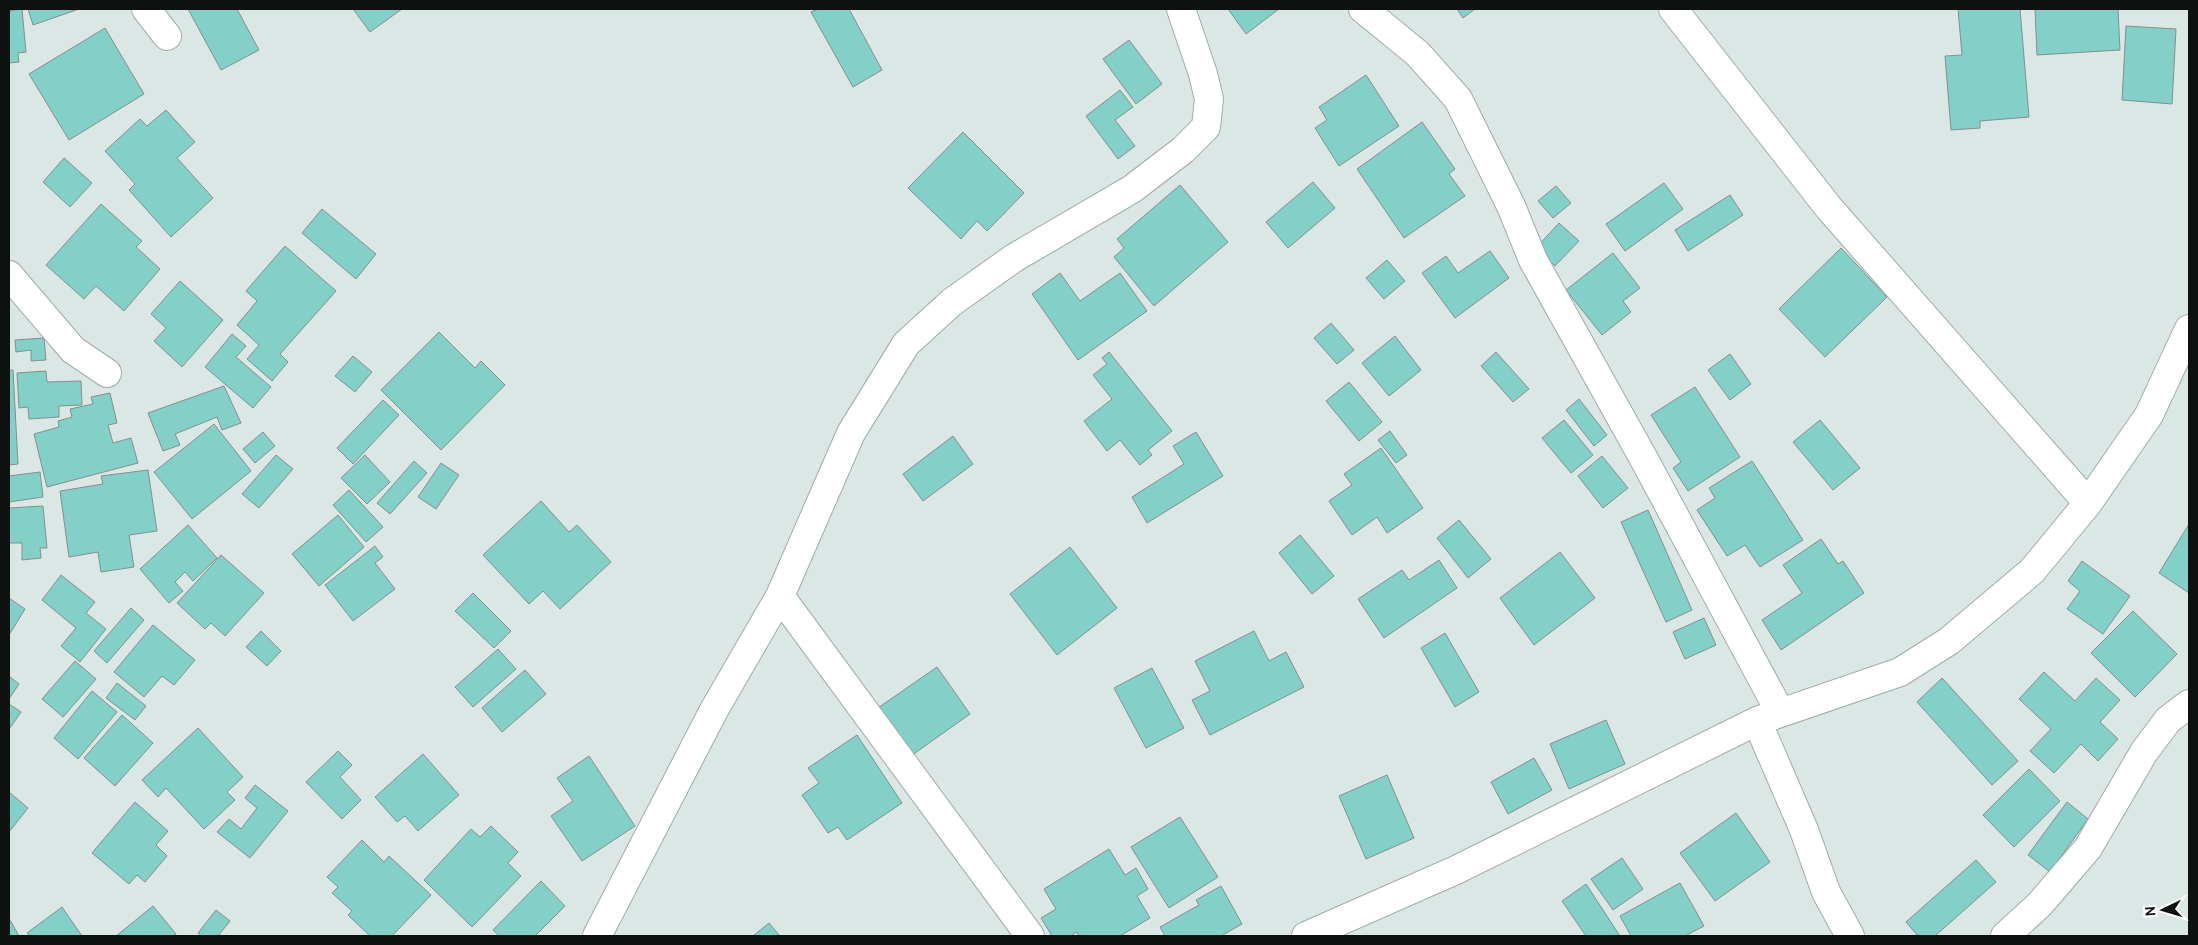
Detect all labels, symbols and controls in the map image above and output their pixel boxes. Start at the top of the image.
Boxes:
north arrow [2138,885,2188,935]
text: N [2141,905,2159,917]

